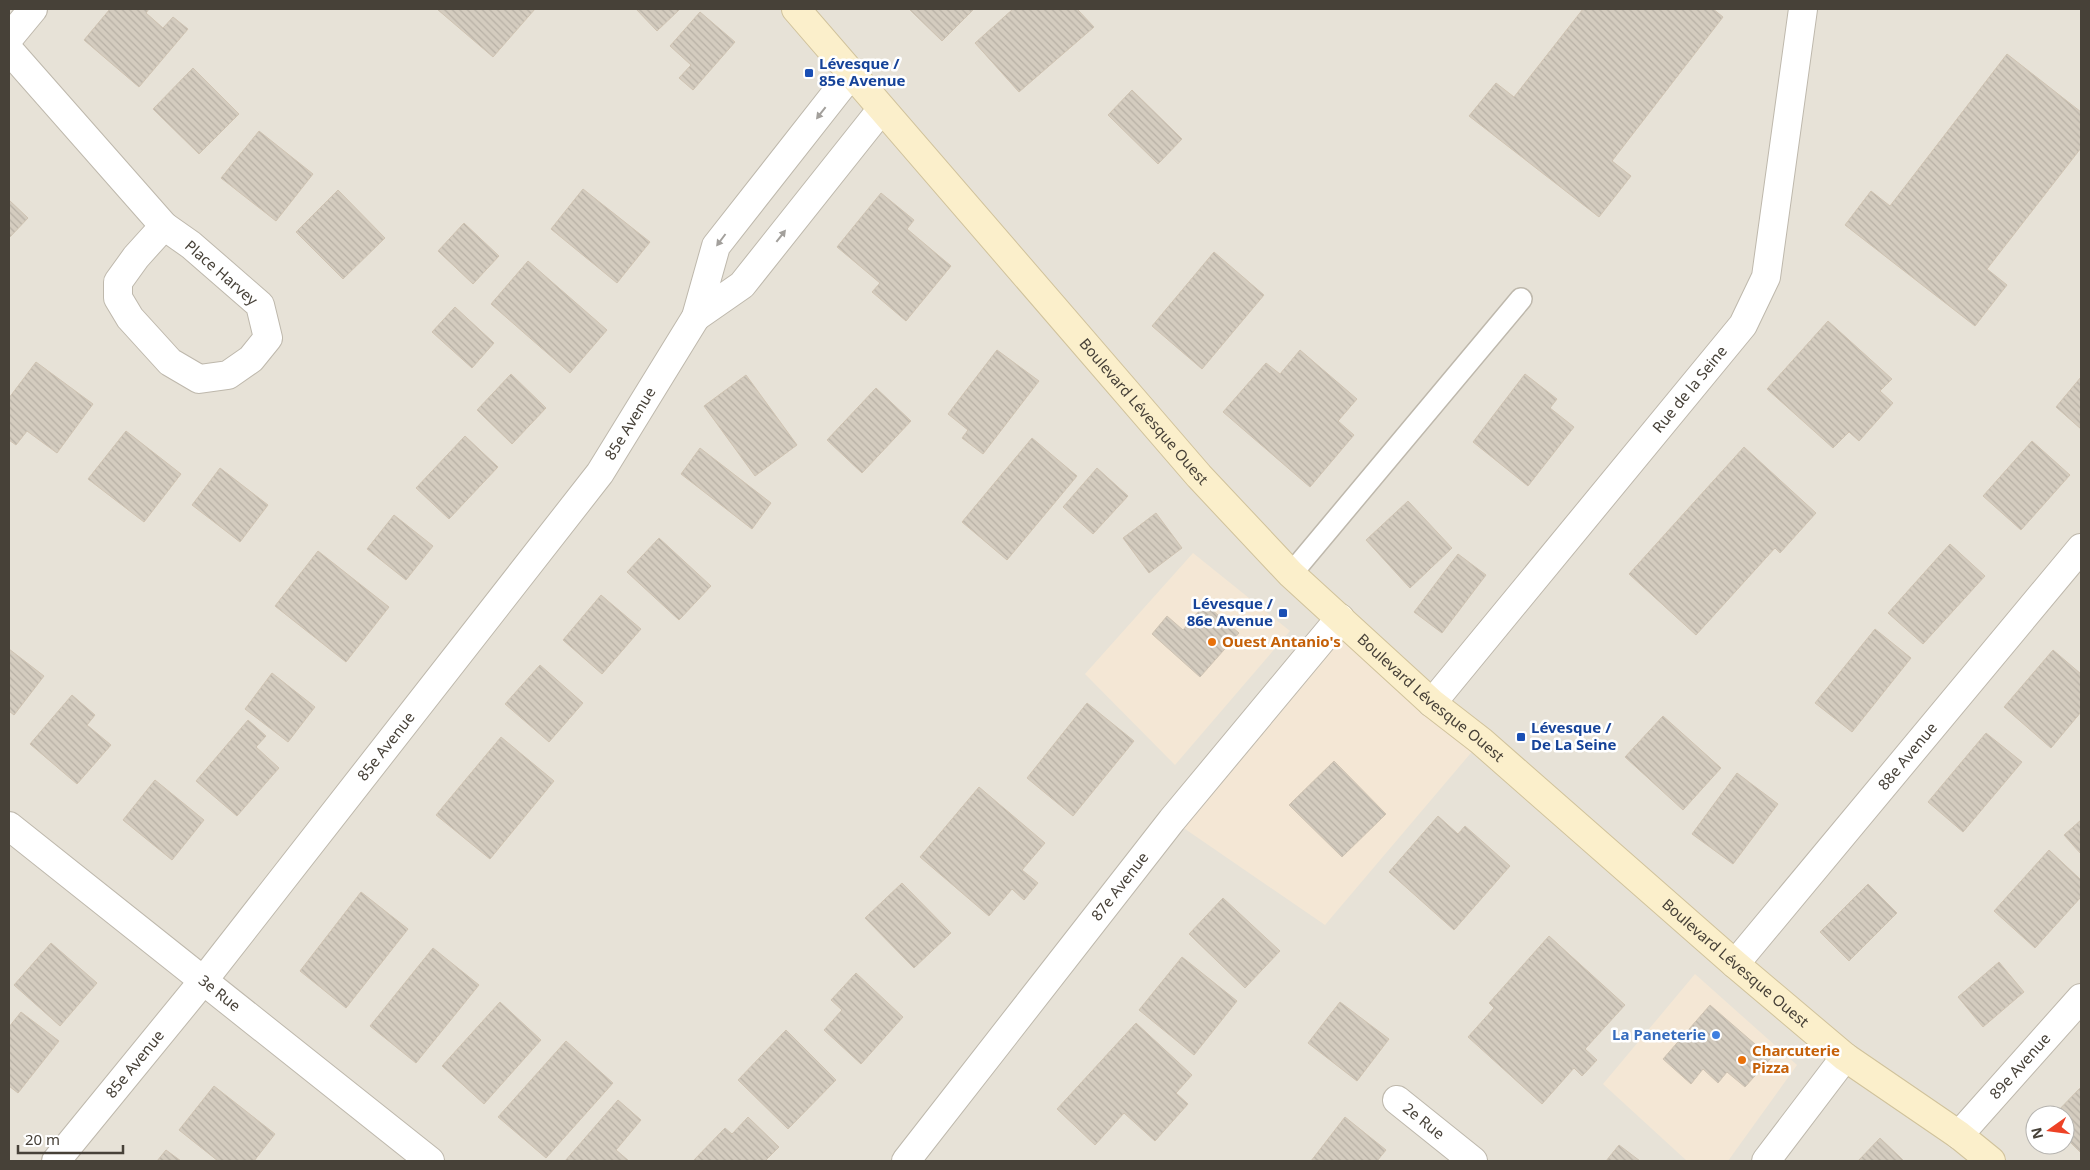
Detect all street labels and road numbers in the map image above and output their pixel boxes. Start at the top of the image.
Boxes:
street label: Place Harvey [181,235,262,310]
street label: Boulevard Lévesque Ouest [1075,334,1214,489]
street label: Rue de la Seine [1647,341,1731,437]
street label: 85e Avenue [599,383,660,463]
street label: Boulevard Lévesque Ouest [1354,629,1509,766]
street label: 85e Avenue [352,707,419,784]
street label: 88e Avenue [1873,718,1941,794]
street label: 87e Avenue [1086,847,1152,925]
street label: Boulevard Lévesque Ouest [1658,894,1814,1032]
street label: 3e Rue [195,970,245,1015]
street label: 85e Avenue [101,1025,168,1102]
street label: 89e Avenue [1985,1028,2054,1103]
street label: 2e Rue [1399,1098,1449,1143]

